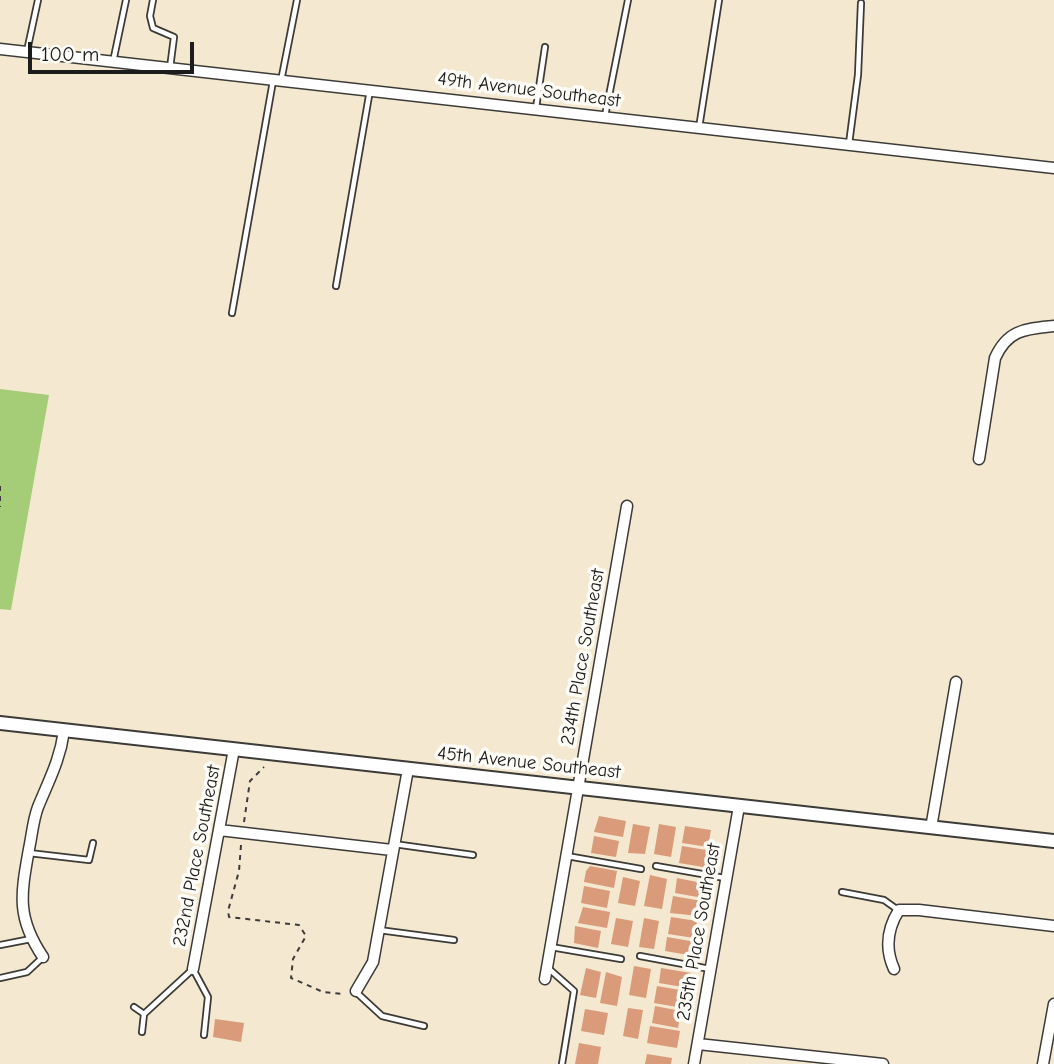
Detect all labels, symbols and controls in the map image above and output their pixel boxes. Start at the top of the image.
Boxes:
scale bar [32,28,198,72]
text: 100 m [41,42,99,66]
street label: 49th Avenue Southeast [436,67,622,113]
street label: 234th Place Southeast [556,567,610,747]
street label: 45th Avenue Southeast [436,742,622,784]
street label: 232nd Place Southeast [168,763,226,949]
street label: 235th Place Southeast [672,841,726,1023]

